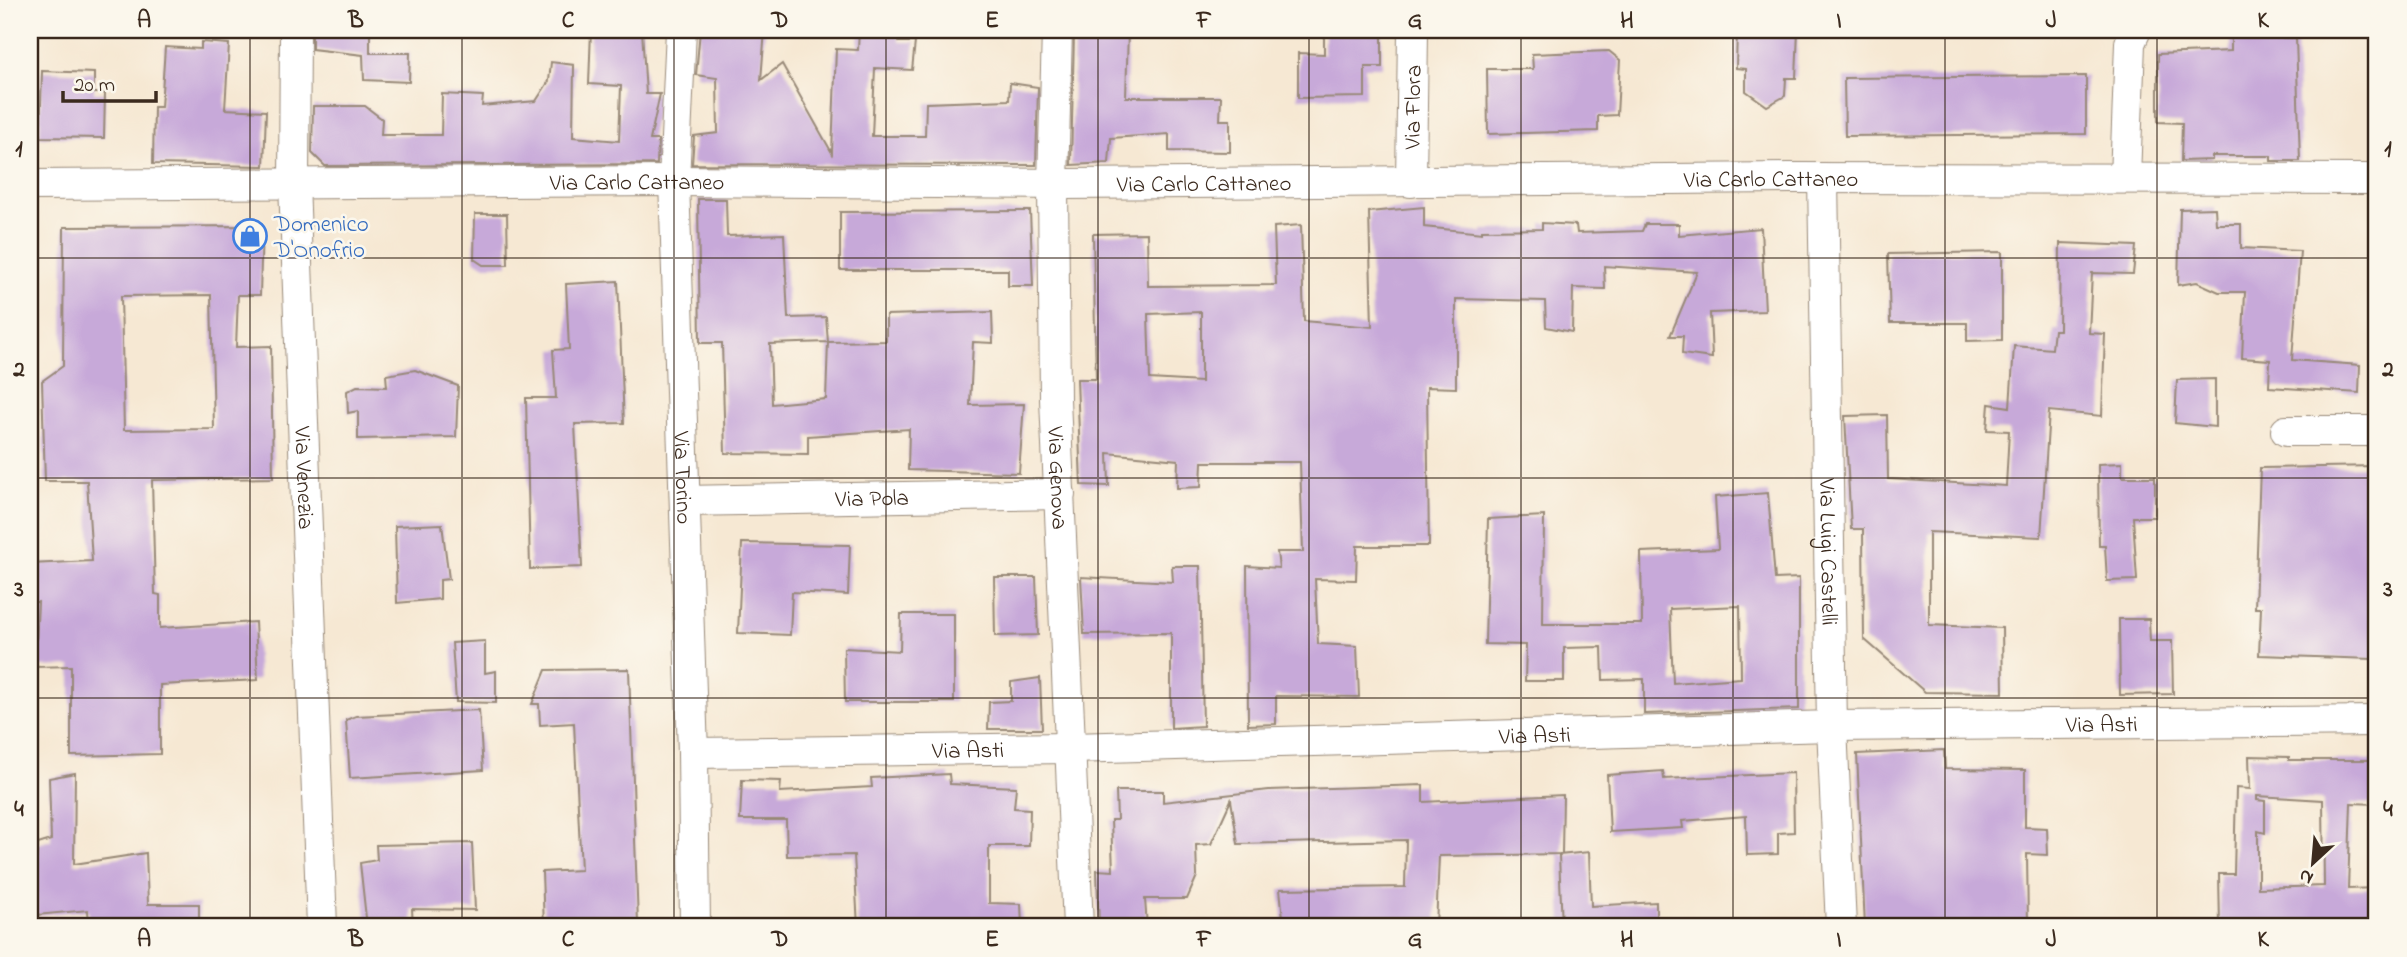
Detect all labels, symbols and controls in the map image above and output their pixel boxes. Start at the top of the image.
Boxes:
text: A [137,5,151,38]
text: B [347,5,364,38]
text: C [562,5,575,38]
text: D [771,5,788,38]
text: E [985,5,999,38]
text: F [1196,5,1212,38]
text: G [1408,5,1422,38]
text: H [1620,5,1634,38]
text: I [1836,5,1842,38]
text: J [2045,5,2057,38]
text: K [2257,5,2269,38]
scale bar [63,60,156,104]
street label: Via Flora [1397,65,1432,151]
text: 20 m [74,71,115,101]
text: 1 [15,134,23,167]
text: 1 [2384,134,2392,167]
street label: Via Carlo Cattaneo [1683,164,1858,198]
street label: Via Carlo Cattaneo [549,167,724,201]
street label: Via Carlo Cattaneo [1116,168,1291,203]
place label: Domenico D'Onofrio [273,209,369,268]
shop icon: Domenico D'Onofrio [231,217,269,255]
text: 2 [12,354,25,387]
text: 2 [2381,354,2394,387]
street label: Via Genova [1037,424,1075,530]
street label: Via Venezia [284,425,321,530]
street label: Via Torino [663,430,699,525]
street label: Via Luigi Castelli [1809,477,1844,626]
street label: Via Pola [834,483,909,517]
text: 3 [13,574,24,607]
text: 3 [2382,574,2393,607]
street label: Via Asti [2064,709,2138,743]
street label: Via Asti [1497,720,1571,755]
street label: Via Asti [931,735,1004,769]
text: 4 [14,794,24,827]
text: 4 [2383,794,2393,827]
north arrow [2278,828,2348,898]
text: N [2295,861,2318,891]
text: A [137,924,151,957]
text: B [347,924,364,957]
text: C [562,924,575,957]
text: D [771,924,788,957]
text: E [985,924,999,957]
text: F [1196,924,1212,957]
text: G [1408,924,1422,957]
text: H [1620,924,1634,957]
text: I [1836,924,1842,957]
text: J [2045,924,2057,957]
text: K [2257,924,2269,957]

